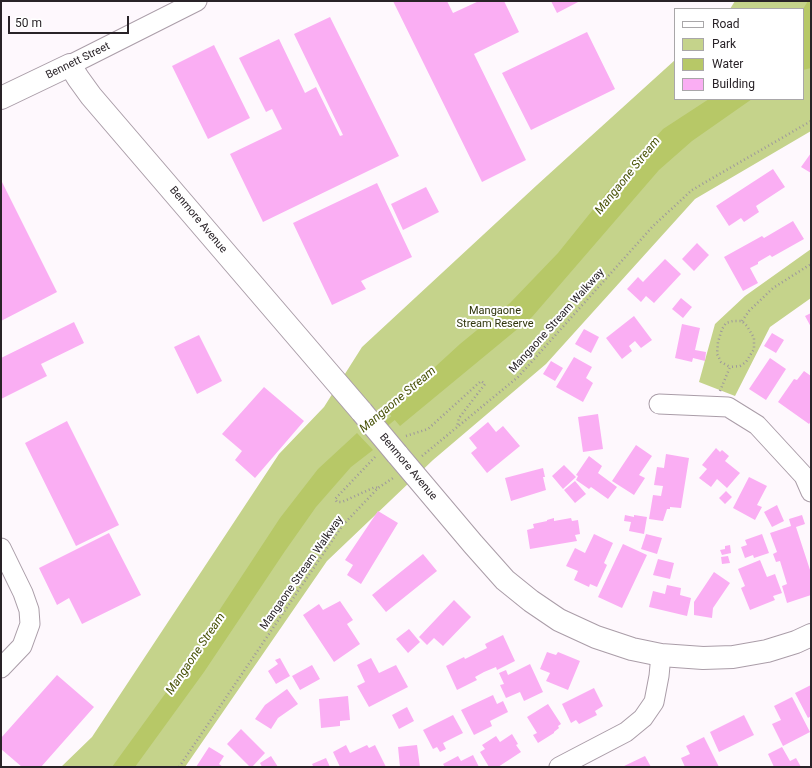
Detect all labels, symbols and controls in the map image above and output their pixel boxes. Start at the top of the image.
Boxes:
scale bar [10,8,131,34]
legend [674,8,804,100]
text: 50 m [15,16,42,30]
text: Road [712,17,740,31]
text: Park [712,37,736,51]
street label: Bennett Street [44,40,112,82]
text: Water [712,57,743,71]
text: Building [712,77,755,91]
water label: Mangaone Stream [592,134,664,218]
street label: Benmore Avenue [166,184,230,256]
street label: Mangaone Stream Walkway [507,266,607,376]
park label: Mangaone Stream Reserve [457,304,533,330]
water label: Mangaone Stream [357,364,439,436]
street label: Benmore Avenue [376,431,440,503]
street label: Mangaone Stream Walkway [258,514,346,632]
water label: Mangaone Stream [163,610,229,698]

